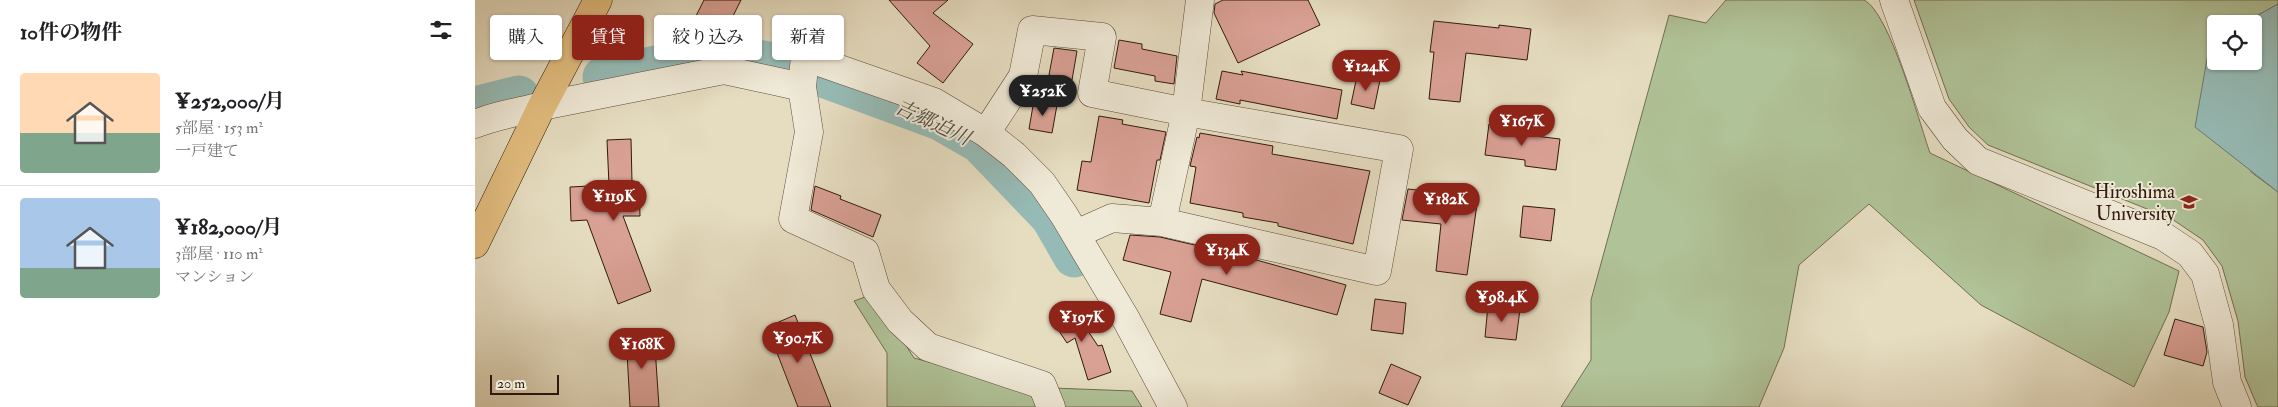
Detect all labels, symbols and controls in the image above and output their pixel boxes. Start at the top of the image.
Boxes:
chip: 購入 [490,15,562,60]
chip: 賃貸 [572,15,644,60]
chip: 絞り込み [654,15,762,60]
chip: 新着 [772,15,844,60]
map controls [2207,15,2262,70]
button: locate [2207,15,2262,70]
icon: filters [427,16,455,44]
text: 10件の物件 [20,19,122,46]
pin: ¥124K [1331,49,1401,92]
text: ¥124K [1343,56,1389,76]
pin: ¥252K [1008,74,1078,117]
text: ¥252K [1020,81,1066,101]
text: ¥252,000/月 [175,88,285,115]
icon: home [60,93,120,153]
water label: 吉郷迫川 [891,94,976,152]
pin: ¥167K [1487,104,1557,147]
text: ¥167K [1500,111,1544,131]
text: 5部屋 · 153 m² [175,118,263,138]
text: 一戸建て [175,141,239,161]
pin: ¥119K [579,180,649,222]
place label: Hiroshima University [2094,180,2176,226]
pin: ¥182K [1411,182,1481,225]
text: ¥119K [593,186,635,206]
text: ¥182K [1424,189,1468,209]
school or university icon: Hiroshima University [2179,192,2199,212]
text: ¥182,000/月 [175,214,283,241]
icon: home [60,218,120,278]
pin: ¥134K [1192,234,1262,276]
text: ¥134K [1205,240,1249,260]
text: 3部屋 · 110 m² [175,244,263,264]
text: マンション [175,267,254,287]
pin: ¥98.4K [1461,280,1543,323]
text: ¥98.4K [1477,287,1527,307]
pin: ¥197K [1047,300,1117,343]
text: ¥197K [1060,307,1104,327]
pin: ¥90.7K [757,322,839,364]
pin: ¥168K [607,328,677,370]
text: ¥90.7K [773,328,823,348]
text: ¥168K [620,334,664,354]
scale bar [490,372,559,395]
text: 20 m [497,375,525,392]

